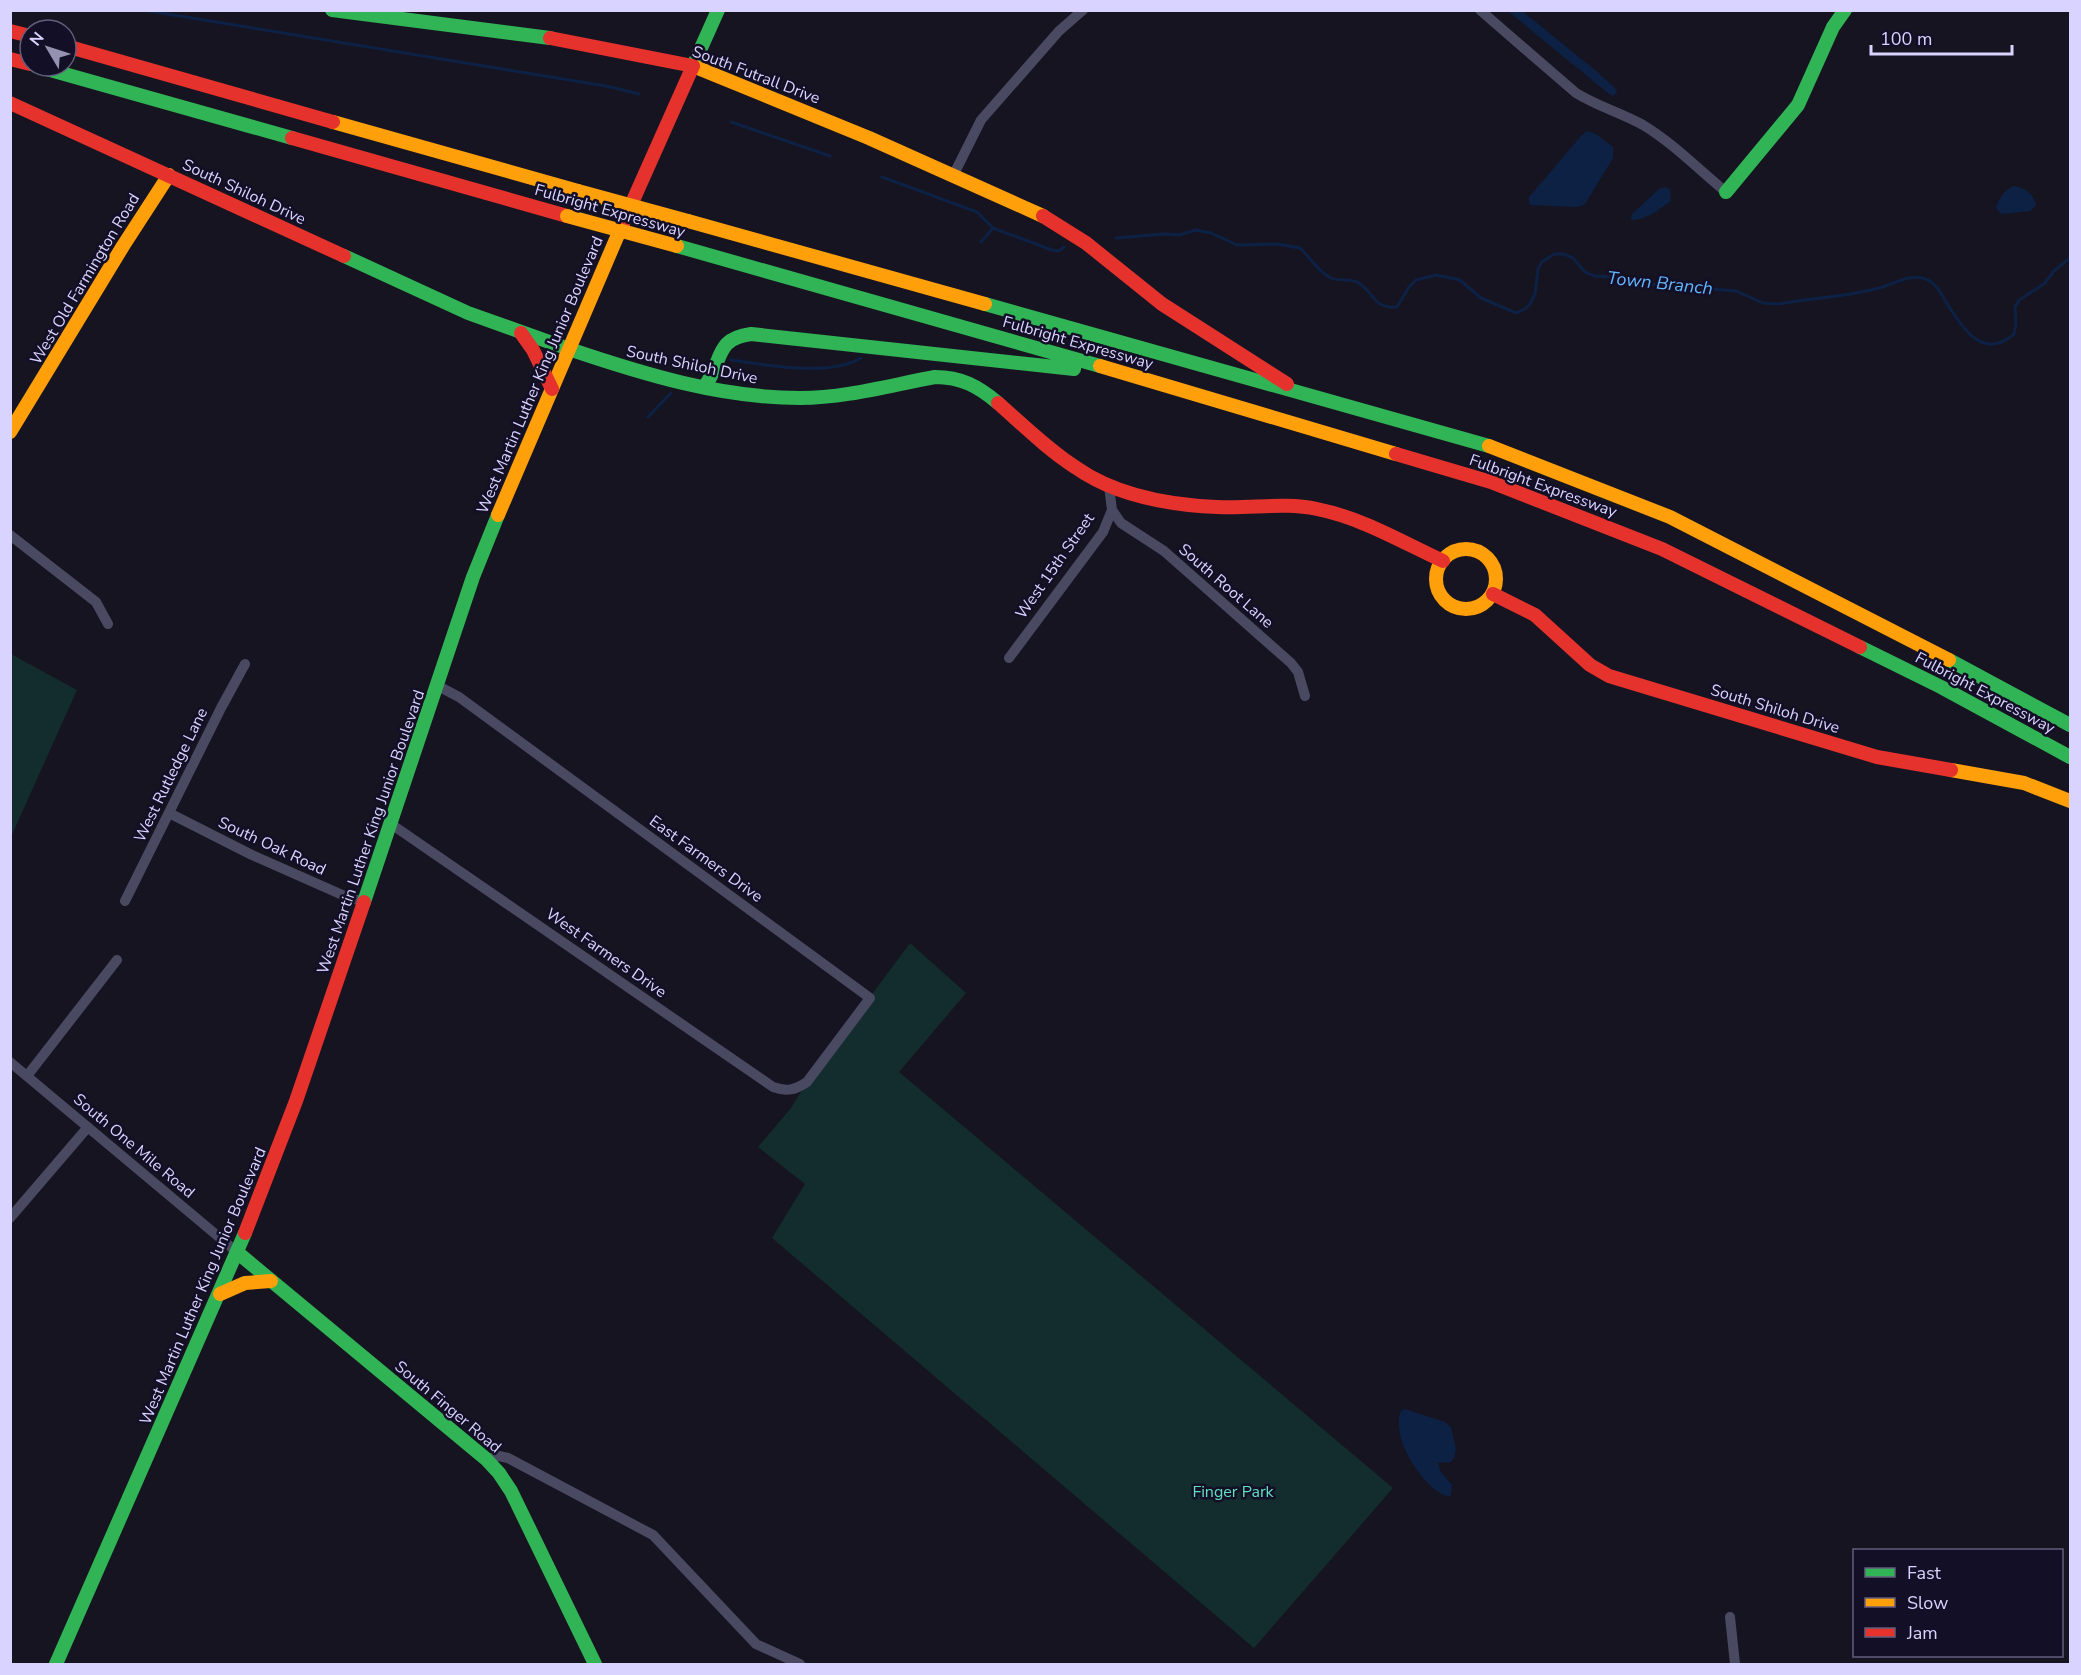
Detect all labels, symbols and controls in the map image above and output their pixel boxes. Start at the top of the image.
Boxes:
north arrow [18,18,78,78]
scale bar [1871,18,2012,56]
text: 100 m [1880,27,1932,51]
text: N [25,28,49,51]
street label: South Futrall Drive [689,40,823,110]
street label: South Shiloh Drive [179,154,309,230]
street label: Fulbright Expressway [532,179,689,243]
street label: West Old Farmington Road [25,189,145,369]
street label: West Martin Luther King Junior Boulevard [471,233,609,517]
water label: Town Branch [1606,266,1714,300]
street label: Fulbright Expressway [1000,311,1157,375]
street label: South Shiloh Drive [624,340,760,390]
street label: Fulbright Expressway [1466,449,1621,523]
street label: West 15th Street [1010,509,1100,623]
street label: South Root Lane [1174,539,1278,633]
street label: Fulbright Expressway [1911,647,2060,740]
street label: South Shiloh Drive [1708,679,1842,739]
street label: West Martin Luther King Junior Boulevard [312,687,430,977]
street label: West Rutledge Lane [129,704,213,846]
street label: East Farmers Drive [645,810,767,908]
street label: South Oak Road [215,811,329,881]
street label: West Farmers Drive [541,903,671,1003]
street label: South One Mile Road [69,1089,199,1203]
street label: West Martin Luther King Junior Boulevard [134,1144,272,1428]
street label: South Finger Road [390,1356,506,1458]
park label: Finger Park [1192,1481,1275,1503]
legend [1853,1549,2063,1657]
text: Fast [1907,1561,1942,1585]
text: Slow [1907,1591,1948,1615]
text: Jam [1906,1621,1938,1645]

